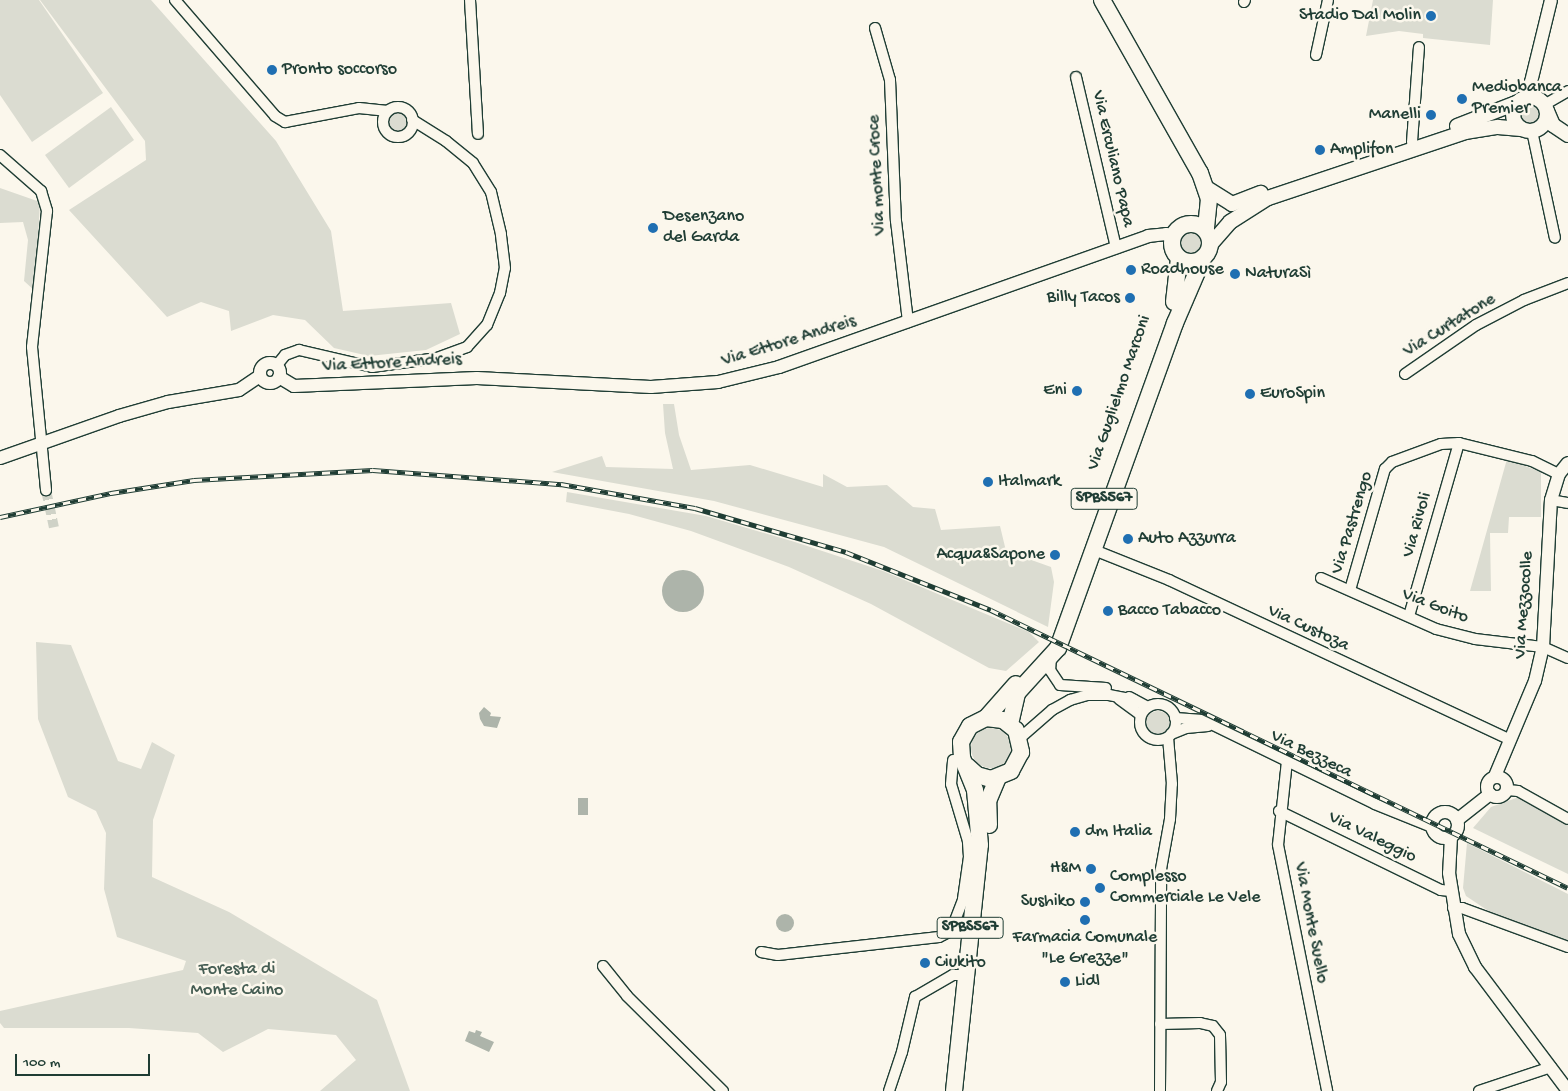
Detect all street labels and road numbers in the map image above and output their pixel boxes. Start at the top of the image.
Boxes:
street label: Via Erculiano Papa [1086,89,1138,229]
street label: Via monte Croce [864,114,892,236]
street label: Via Curtatone [1400,289,1500,363]
street label: Via Ettore Andreis [719,311,859,373]
street label: Via Guglielmo Marconi [1083,313,1157,473]
street label: Via Ettore Andreis [322,350,462,378]
street label: Via Pastrengo [1327,469,1379,577]
road number: SPBS567 [1070,486,1138,512]
street label: Via Rivoli [1398,490,1438,560]
street label: Via Mezzocolle [1510,550,1540,660]
street label: Via Goito [1399,584,1471,630]
street label: Via Custoza [1264,601,1352,657]
street label: Via Bezzeca [1267,726,1355,784]
street label: Via Valeggio [1325,807,1419,869]
street label: Via Monte Suello [1288,861,1332,985]
road number: SPBS567 [936,914,1004,941]

